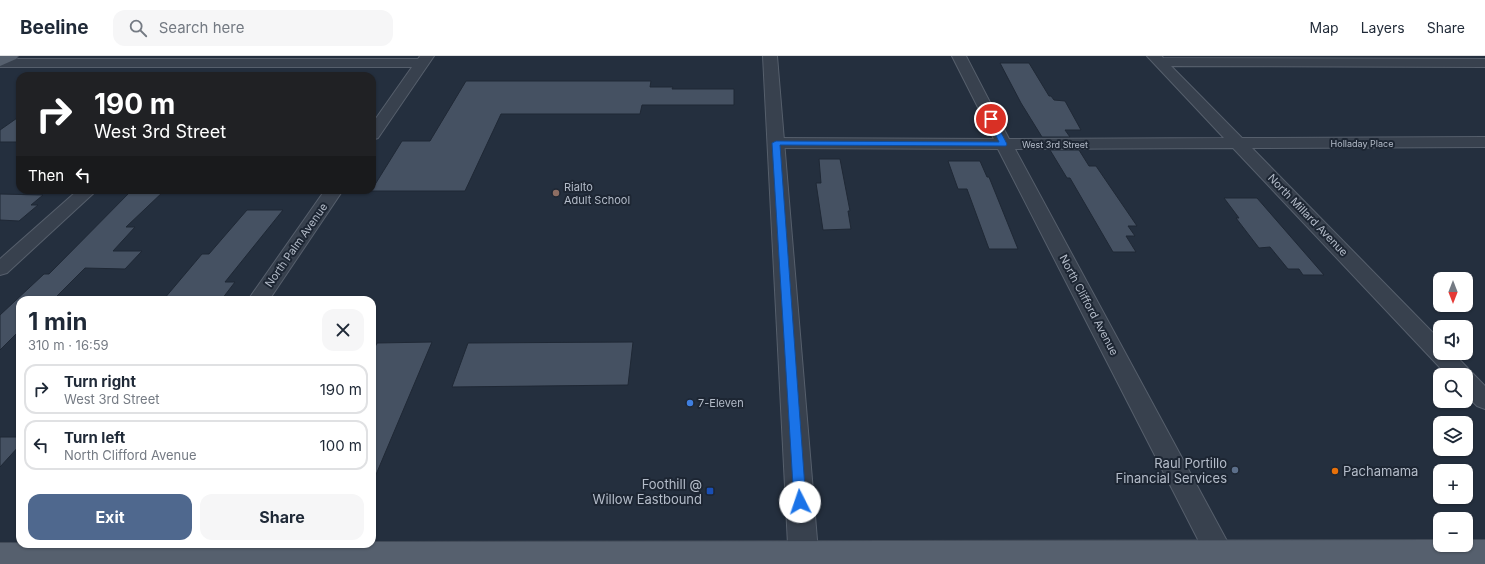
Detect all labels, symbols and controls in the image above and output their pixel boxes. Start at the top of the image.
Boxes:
search box [113,10,393,46]
text: Beeline [20,16,89,39]
icon: search [127,17,149,39]
text: Search here [159,18,244,37]
text: Map [1310,19,1339,36]
text: Layers [1361,19,1405,36]
text: Share [1427,19,1465,36]
text: 190 m [94,87,175,121]
icon: right [28,88,80,140]
pin [974,102,1008,136]
icon: arrive [980,108,1002,130]
text: West 3rd Street [94,121,226,142]
street label: Holladay Place [1331,138,1393,149]
street label: West 3rd Street [1022,139,1088,150]
icon: left [72,164,94,186]
text: Then [28,166,64,185]
street label: North Millard Avenue [1265,171,1351,259]
place label: Rialto Adult School [564,180,630,207]
marker: Rialto Adult School [551,188,561,198]
street label: North Palm Avenue [262,200,330,290]
street label: North Clifford Avenue [1056,252,1122,358]
north arrow [1433,272,1473,312]
map controls [1433,272,1473,552]
text: 1 min [28,307,87,336]
button: close [322,309,364,351]
button: sound [1433,320,1473,360]
text: 310 m · 16:59 [28,337,109,353]
button: search [1433,368,1473,408]
text: Turn right [64,372,136,391]
icon: right [30,378,52,400]
text: 190 m [320,380,362,399]
text: West 3rd Street [64,391,160,407]
place label: 7-Eleven [698,396,744,410]
marker: 7-Eleven [685,398,695,408]
button: layers [1433,416,1473,456]
text: Turn left [64,428,125,447]
icon: left [30,434,52,456]
text: 100 m [320,436,362,455]
text: North Clifford Avenue [64,447,197,463]
place label: Raul Portillo Financial Services [1115,455,1227,486]
place label: Pachamama [1343,463,1418,479]
button: + [1433,464,1473,504]
marker: Raul Portillo Financial Services [1230,465,1240,475]
marker: Pachamama [1330,466,1340,476]
place label: Foothill @ Willow Eastbound [593,476,702,507]
position arrow [779,481,821,523]
marker: Foothill @ Willow Eastbound [705,486,715,496]
button: Exit [28,494,192,540]
button: Share [200,494,364,540]
button: − [1433,512,1473,552]

